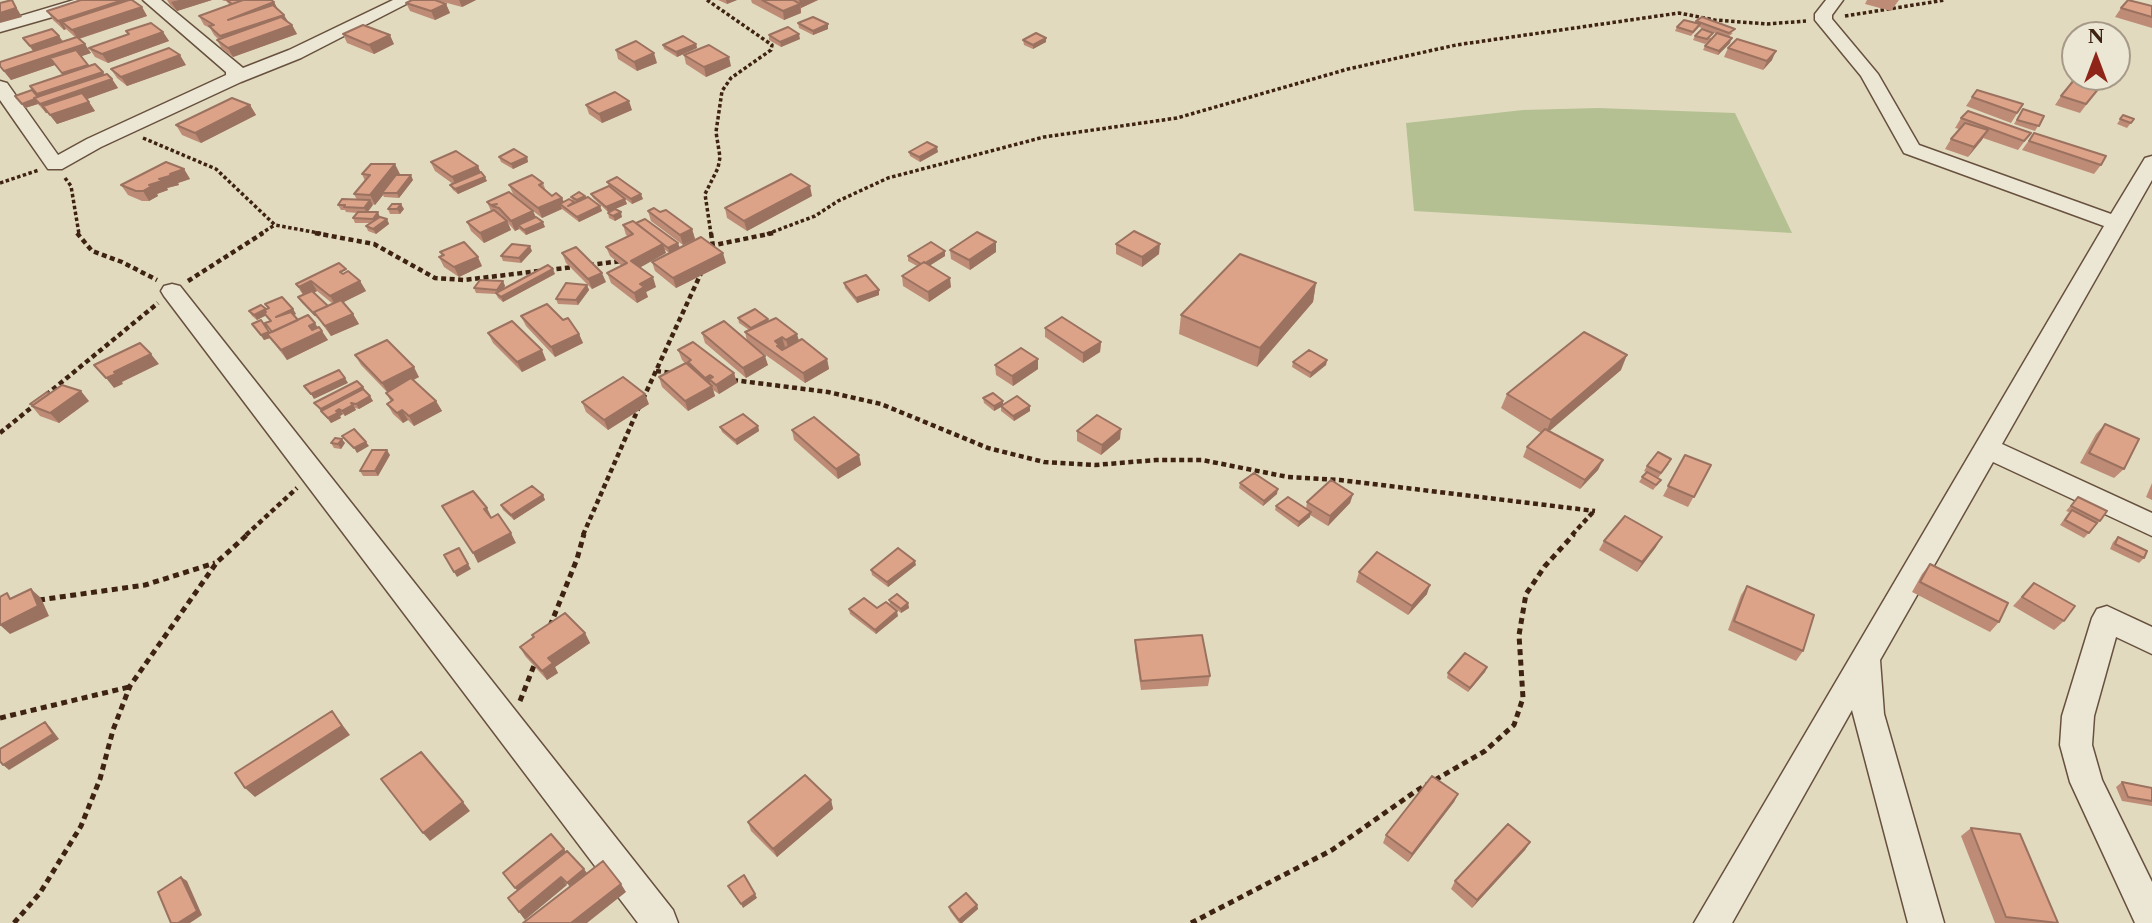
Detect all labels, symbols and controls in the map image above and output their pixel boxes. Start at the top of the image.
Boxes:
north arrow [2061,21,2131,91]
text: N [2088,25,2104,48]

